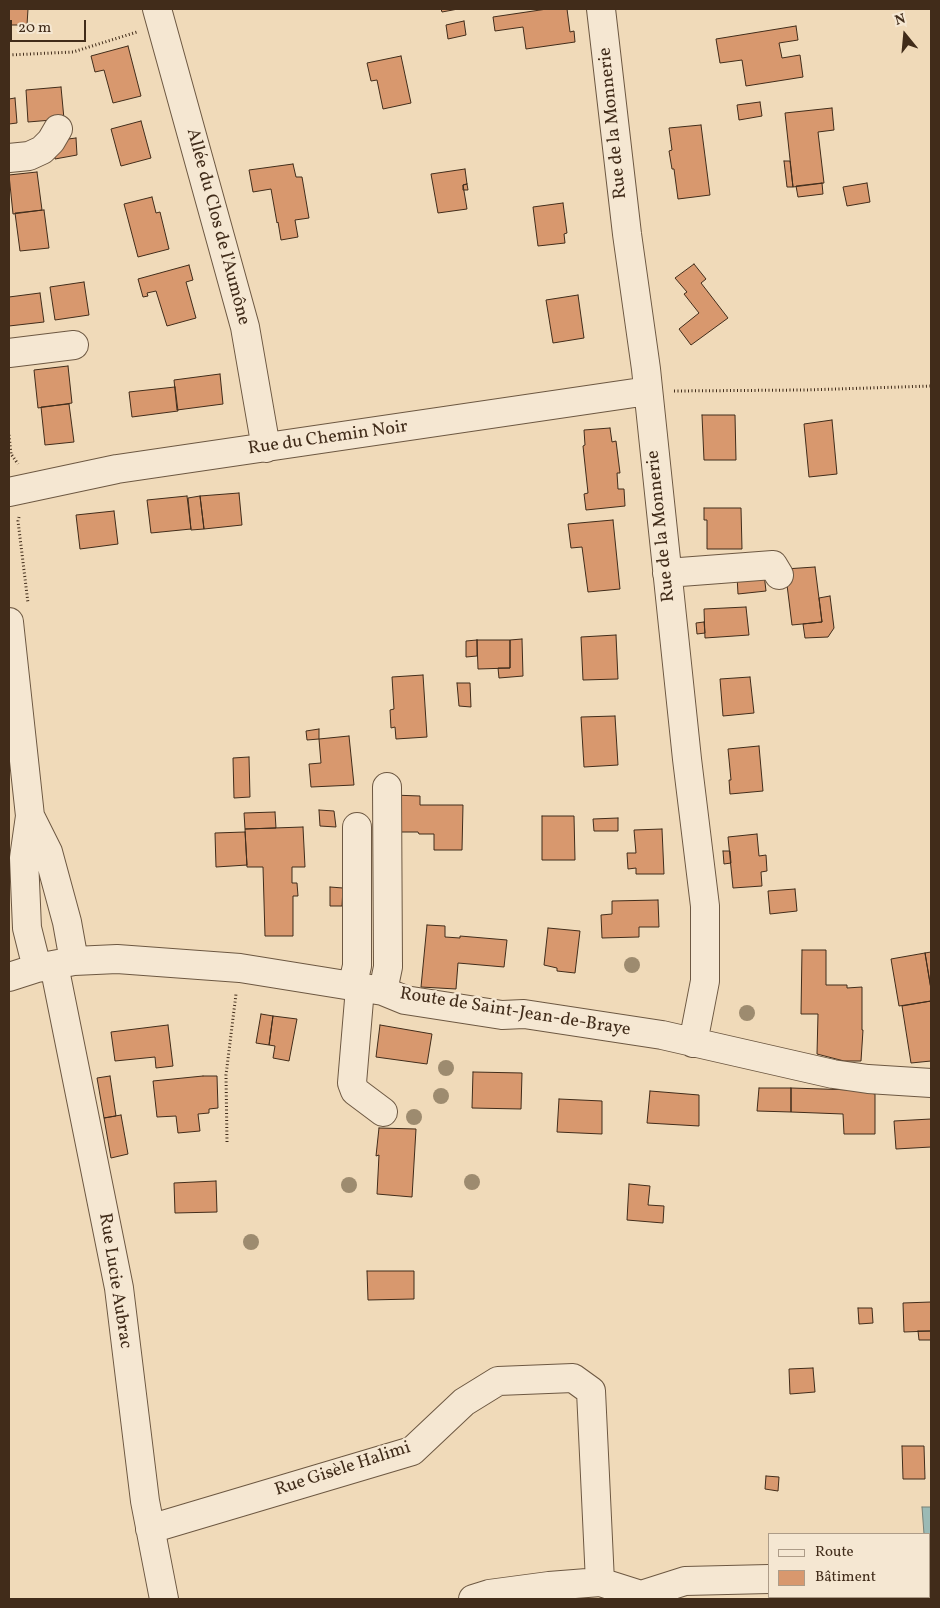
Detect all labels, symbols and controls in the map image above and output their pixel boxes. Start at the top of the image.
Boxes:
scale bar [12,10,89,42]
north arrow [880,10,930,60]
text: N [893,10,908,31]
text: 20 m [18,18,51,39]
street label: Rue de la Monnerie [595,46,633,200]
street label: Allée du Clos de l'Aumône [180,126,254,328]
street label: Rue du Chemin Noir [247,417,409,461]
street label: Rue de la Monnerie [643,449,681,603]
street label: Route de Saint-Jean-de-Braye [398,984,632,1042]
street label: Rue Lucie Aubrac [93,1212,135,1350]
street label: Rue Gisèle Halimi [272,1438,414,1502]
legend [768,1533,930,1598]
text: Route [815,1542,854,1563]
text: Bâtiment [815,1567,876,1588]

